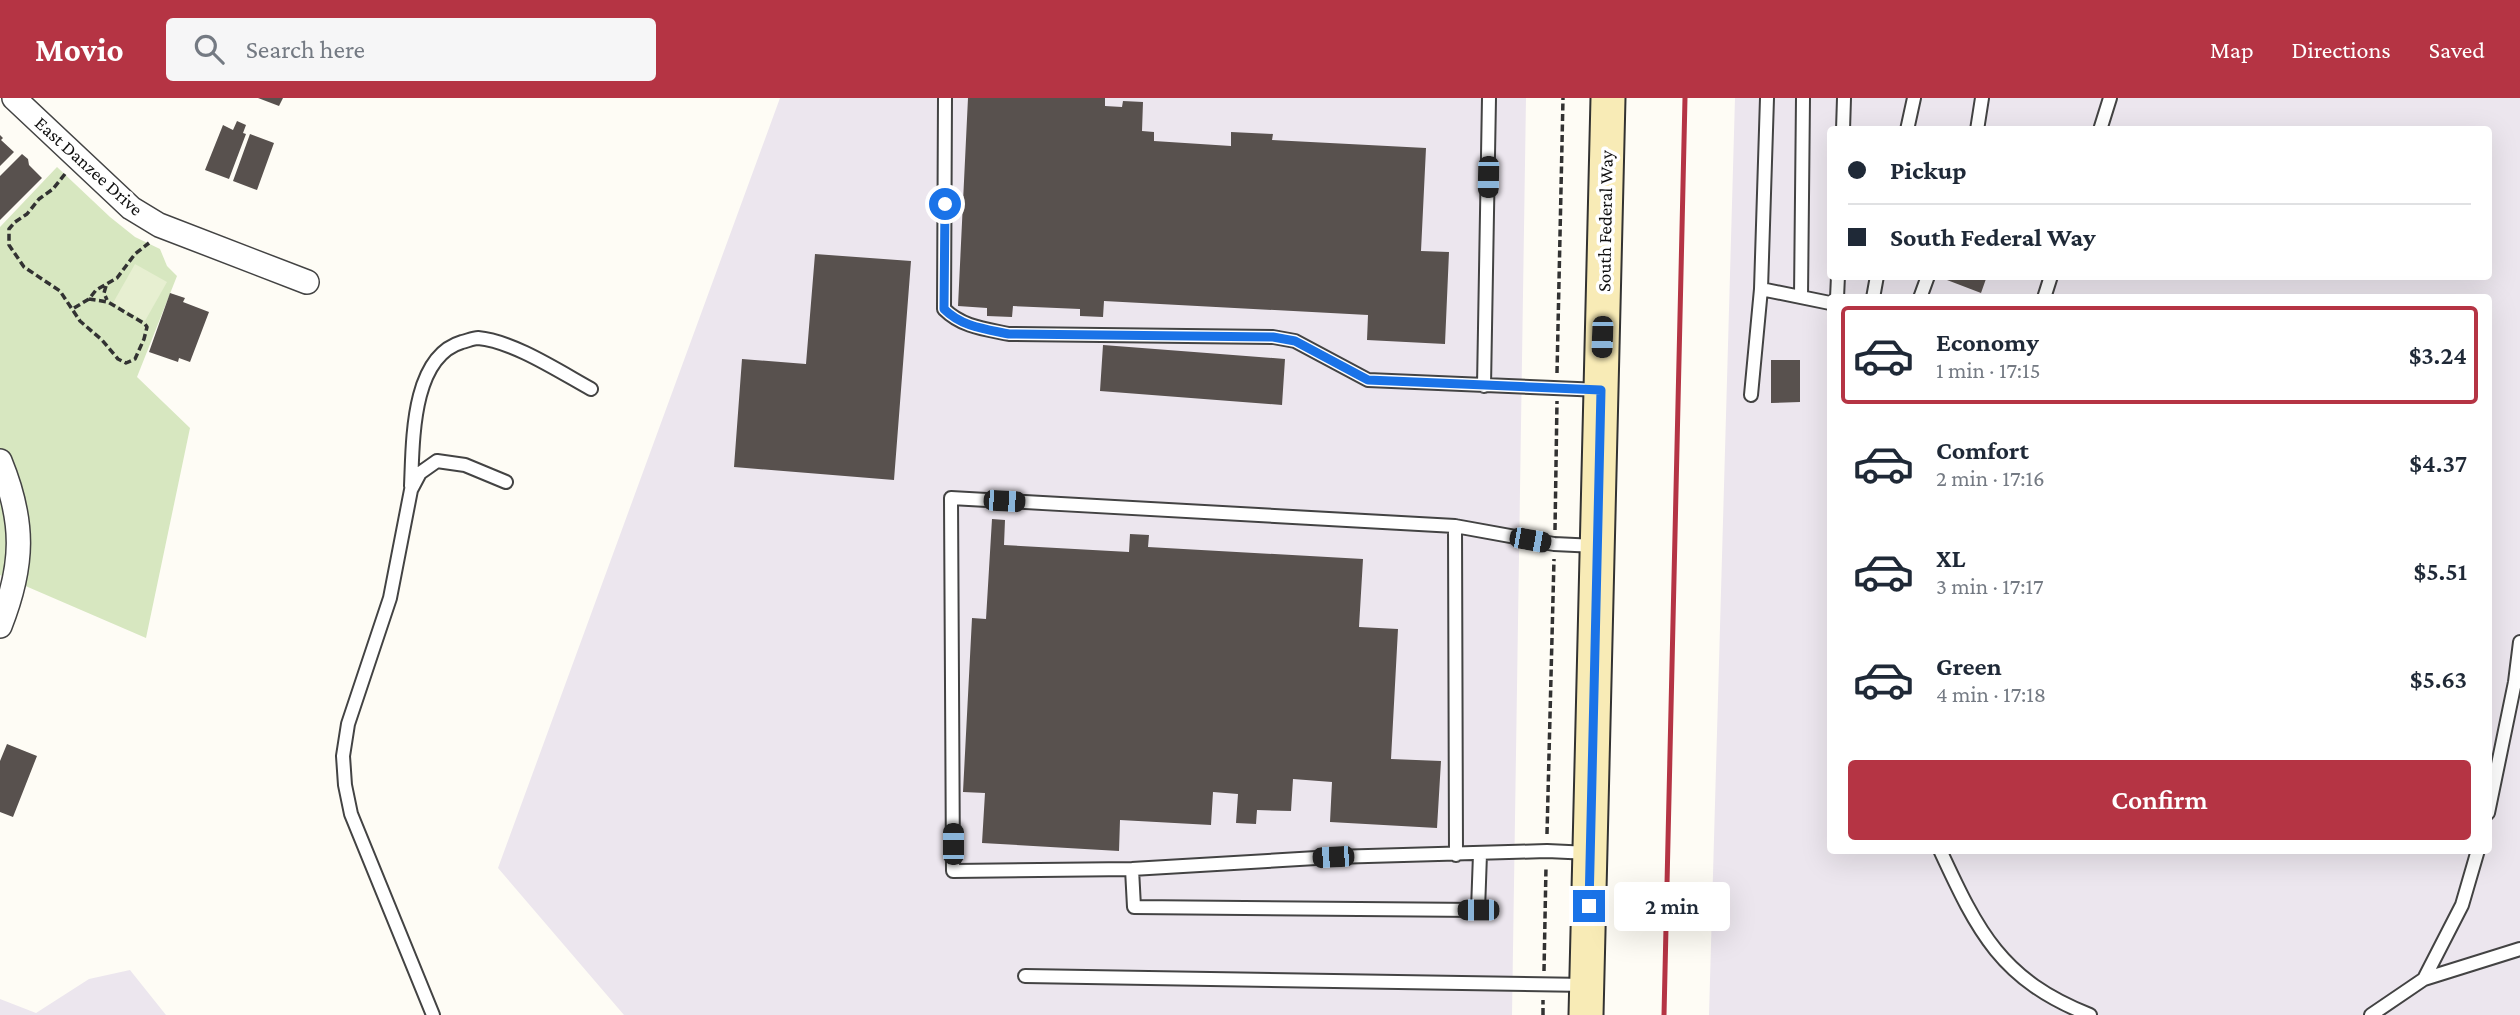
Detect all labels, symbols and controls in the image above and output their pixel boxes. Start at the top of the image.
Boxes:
search box [166,18,656,81]
icon: search [190,30,228,68]
text: Movio [35,31,124,68]
text: Search here [246,35,365,64]
text: Map [2210,36,2254,63]
text: Directions [2292,36,2391,63]
text: Saved [2429,36,2485,63]
street label: East Danzee Drive [31,112,147,220]
street label: South Federal Way [1593,150,1617,292]
car [1478,156,1499,198]
text: Pickup [1890,156,1967,185]
route start [929,188,961,220]
text: South Federal Way [1890,223,2096,252]
car [1591,316,1614,358]
icon: car [1852,324,1915,387]
text: Economy [1936,328,2039,357]
text: $3.24 [2409,341,2467,370]
text: 1 min · 17:15 [1936,357,2041,383]
icon: car [1852,432,1915,495]
text: Comfort [1936,436,2029,465]
text: $4.37 [2409,449,2467,478]
text: 2 min · 17:16 [1936,465,2045,491]
car [983,489,1026,513]
car [1508,526,1553,554]
icon: car [1852,540,1915,603]
text: XL [1936,544,1965,573]
text: $5.51 [2414,557,2467,586]
text: 3 min · 17:17 [1936,573,2044,599]
icon: car [1852,648,1915,711]
text: Green [1936,652,2002,681]
text: $5.63 [2410,665,2467,694]
text: 4 min · 17:18 [1936,681,2046,707]
button: Confirm [1848,760,2471,840]
car [943,823,964,865]
car [1312,845,1355,869]
callout: 2 min [1614,882,1729,930]
route end [1573,890,1605,922]
text: 2 min [1645,893,1699,919]
car [1458,900,1500,921]

